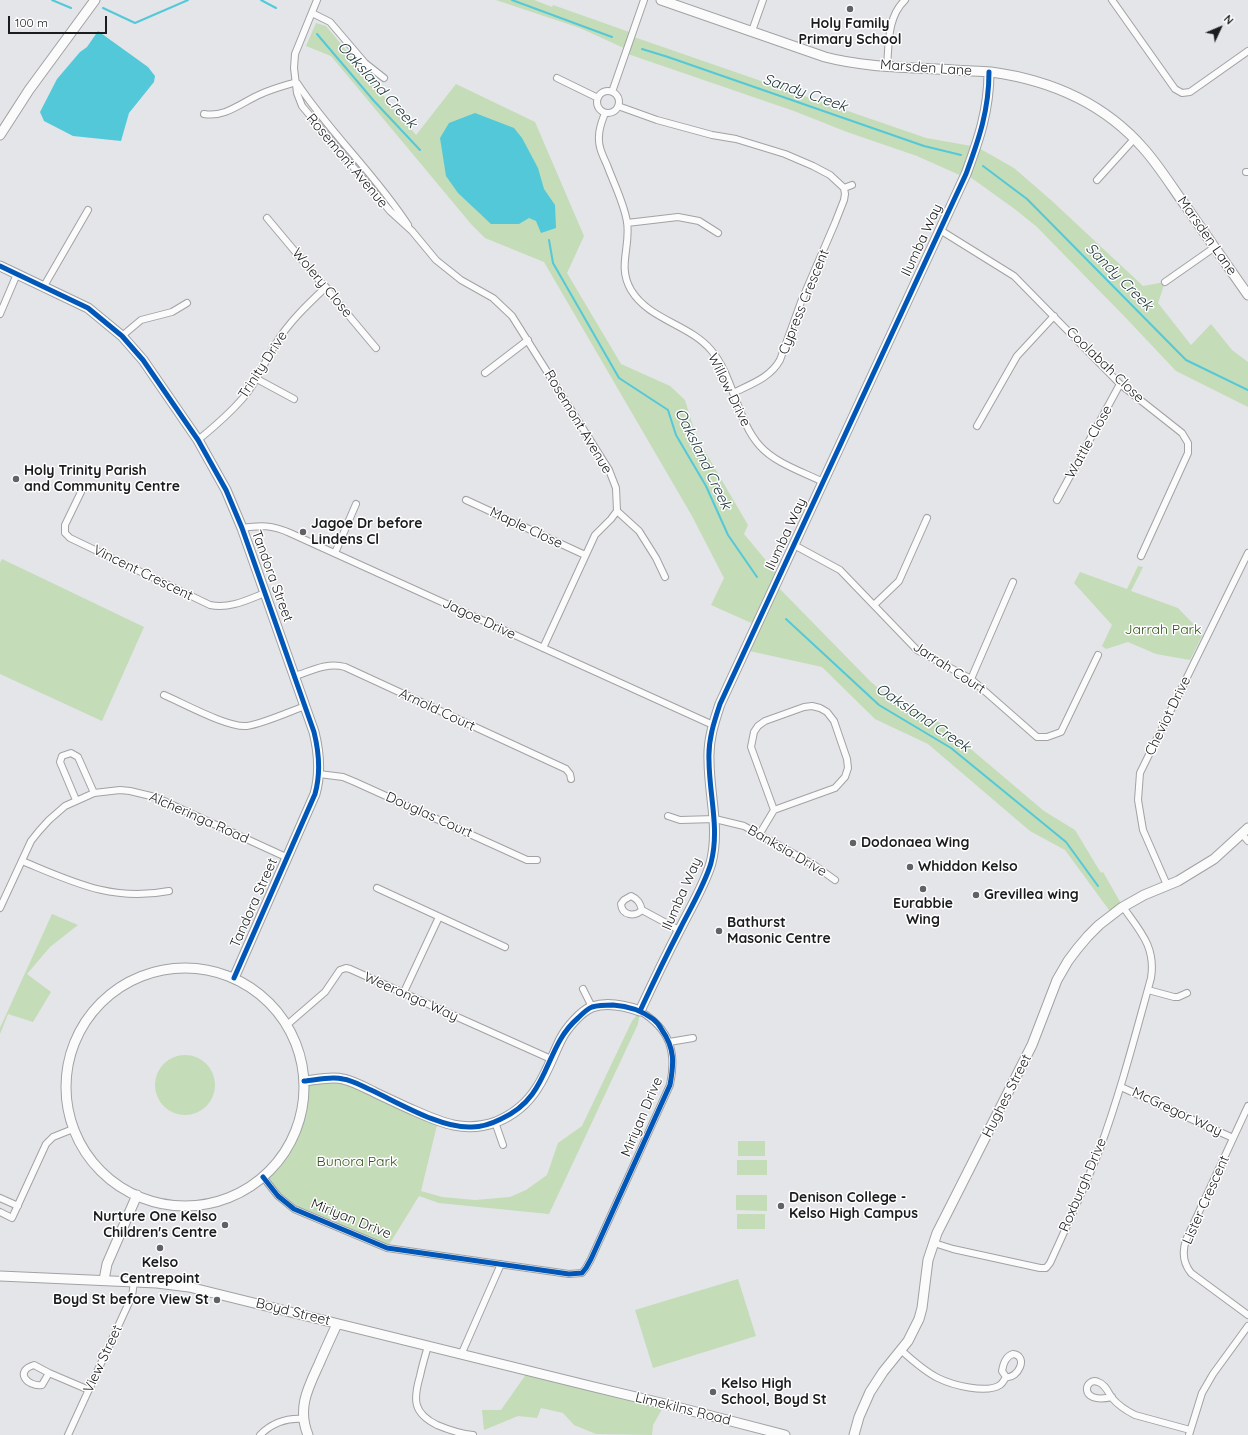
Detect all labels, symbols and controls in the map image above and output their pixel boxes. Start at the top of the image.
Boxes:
marker: Holy Family Primary School [845,4,855,14]
scale bar [10,8,109,34]
north arrow [1200,8,1240,48]
text: N [1221,12,1236,27]
text: 100 m [15,15,48,30]
place label: Holy Family Primary School [799,16,901,48]
water label: Oaksland Creek [333,38,421,132]
street label: Marsden Lane [879,56,973,80]
water label: Sandy Creek [760,70,850,116]
street label: Rosemont Avenue [303,110,391,212]
street label: Marsden Lane [1174,193,1240,279]
street label: Ilumba Way [898,201,946,279]
water label: Sandy Creek [1081,239,1157,315]
street label: Wolery Close [288,245,356,321]
street label: Cypress Crescent [775,247,833,357]
street label: Coolabah Close [1063,324,1147,406]
street label: Trinity Drive [235,328,291,402]
street label: Willow Drive [704,351,754,429]
street label: Rosemont Avenue [540,367,616,477]
street label: Wattle Close [1062,402,1116,482]
water label: Oaksland Creek [671,406,735,512]
place label: Holy Trinity Parish and Community Centre [24,463,180,496]
marker: Holy Trinity Parish and Community Centre [11,474,21,484]
street label: Ilumba Way [762,495,810,573]
street label: Maple Close [487,504,565,552]
place label: Jagoe Dr before Lindens Cl [311,516,423,548]
marker: Jagoe Dr before Lindens Cl [298,527,308,537]
street label: Tandora Street [248,528,296,624]
street label: Vincent Crescent [90,542,196,604]
street label: Jagoe Drive [440,595,518,643]
park label: Jarrah Park [1125,622,1201,638]
street label: Jarrah Court [910,638,988,698]
street label: Cheviot Drive [1142,674,1194,758]
water label: Oaksland Creek [872,680,974,756]
street label: Arnold Court [396,685,478,735]
street label: Alcheringa Road [147,788,251,848]
street label: Douglas Court [383,788,475,842]
street label: Banksia Drive [744,822,830,880]
place label: Dodonaea Wing [861,835,969,851]
marker: Dodonaea Wing [848,838,858,848]
street label: Ilumba Way [658,855,706,933]
street label: Tandora Street [227,856,281,950]
place label: Whiddon Kelso [918,859,1018,875]
marker: Whiddon Kelso [905,862,915,872]
marker: Eurabbie Wing [918,884,928,894]
place label: Grevillea wing [984,887,1079,903]
marker: Grevillea wing [971,890,981,900]
place label: Eurabbie Wing [893,896,953,928]
place label: Bathurst Masonic Centre [727,915,831,948]
marker: Bathurst Masonic Centre [714,926,724,936]
street label: Weeronga Way [361,969,461,1025]
street label: Hughes Street [979,1052,1035,1140]
street label: Miriyan Drive [618,1075,666,1159]
street label: McGregor Way [1129,1084,1225,1140]
street label: Roxburgh Drive [1056,1136,1110,1234]
street label: Lister Crescent [1179,1153,1233,1247]
park label: Bunora Park [317,1154,397,1170]
place label: Denison College - Kelso High Campus [789,1190,918,1222]
street label: Miriyan Drive [308,1195,394,1243]
marker: Denison College - Kelso High Campus [776,1201,786,1211]
place label: Nurture One Kelso Children's Centre [93,1209,217,1242]
marker: Nurture One Kelso Children's Centre [220,1220,230,1230]
marker: Kelso Centrepoint [155,1243,165,1253]
place label: Kelso Centrepoint [120,1255,200,1288]
place label: Boyd St before View St [53,1292,209,1308]
marker: Boyd St before View St [212,1295,222,1305]
street label: Boyd Street [254,1295,332,1329]
street label: View Street [80,1322,126,1396]
place label: Kelso High School, Boyd St [721,1376,827,1408]
marker: Kelso High School, Boyd St [708,1387,718,1397]
street label: Limekilns Road [633,1389,733,1429]

